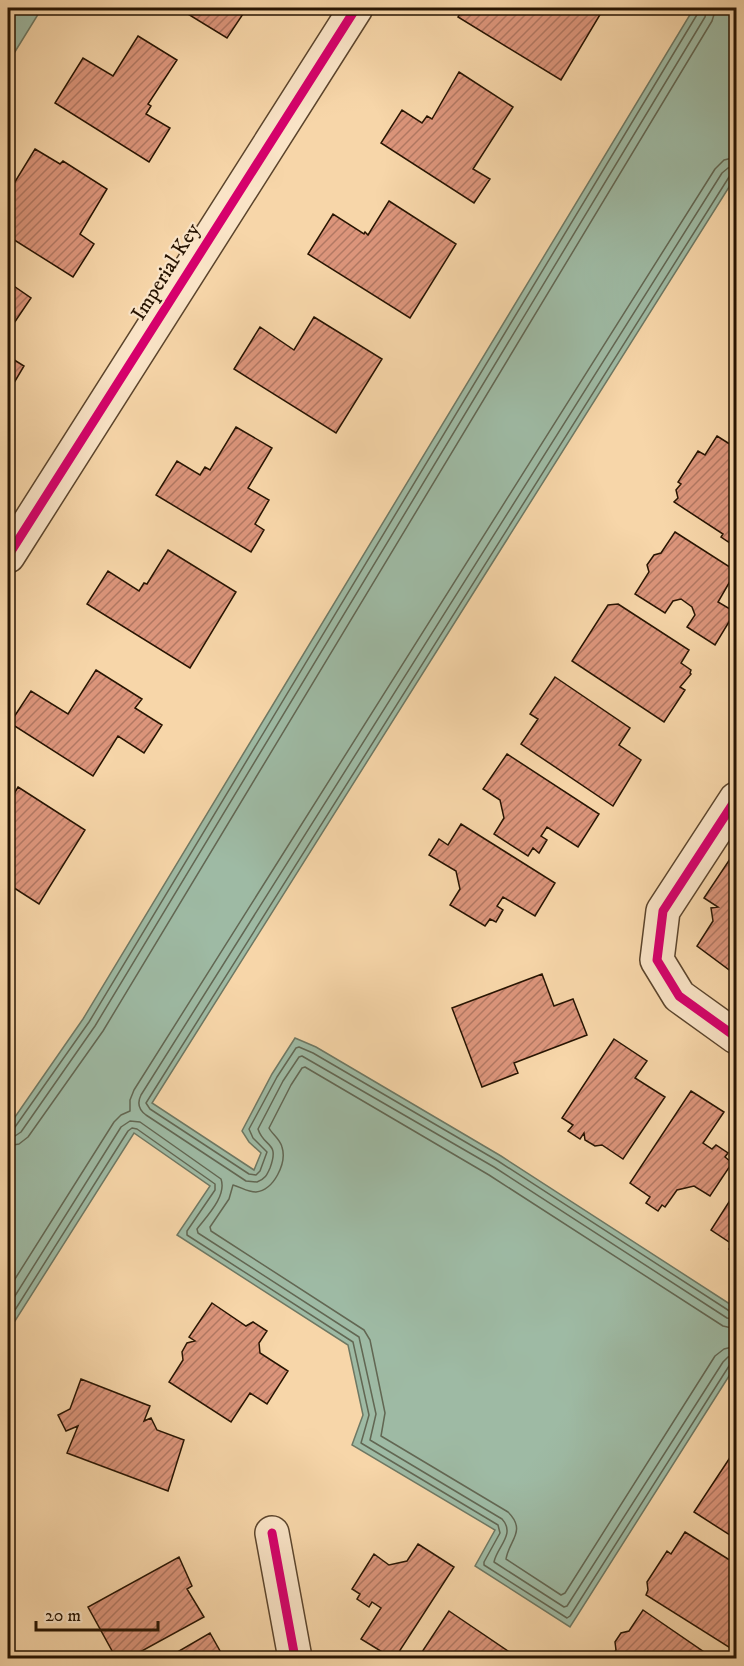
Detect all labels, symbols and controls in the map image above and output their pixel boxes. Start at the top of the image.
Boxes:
street label: Imperial Key [126,218,207,325]
scale bar [36,1594,158,1632]
text: 20 m [45,1605,81,1627]

